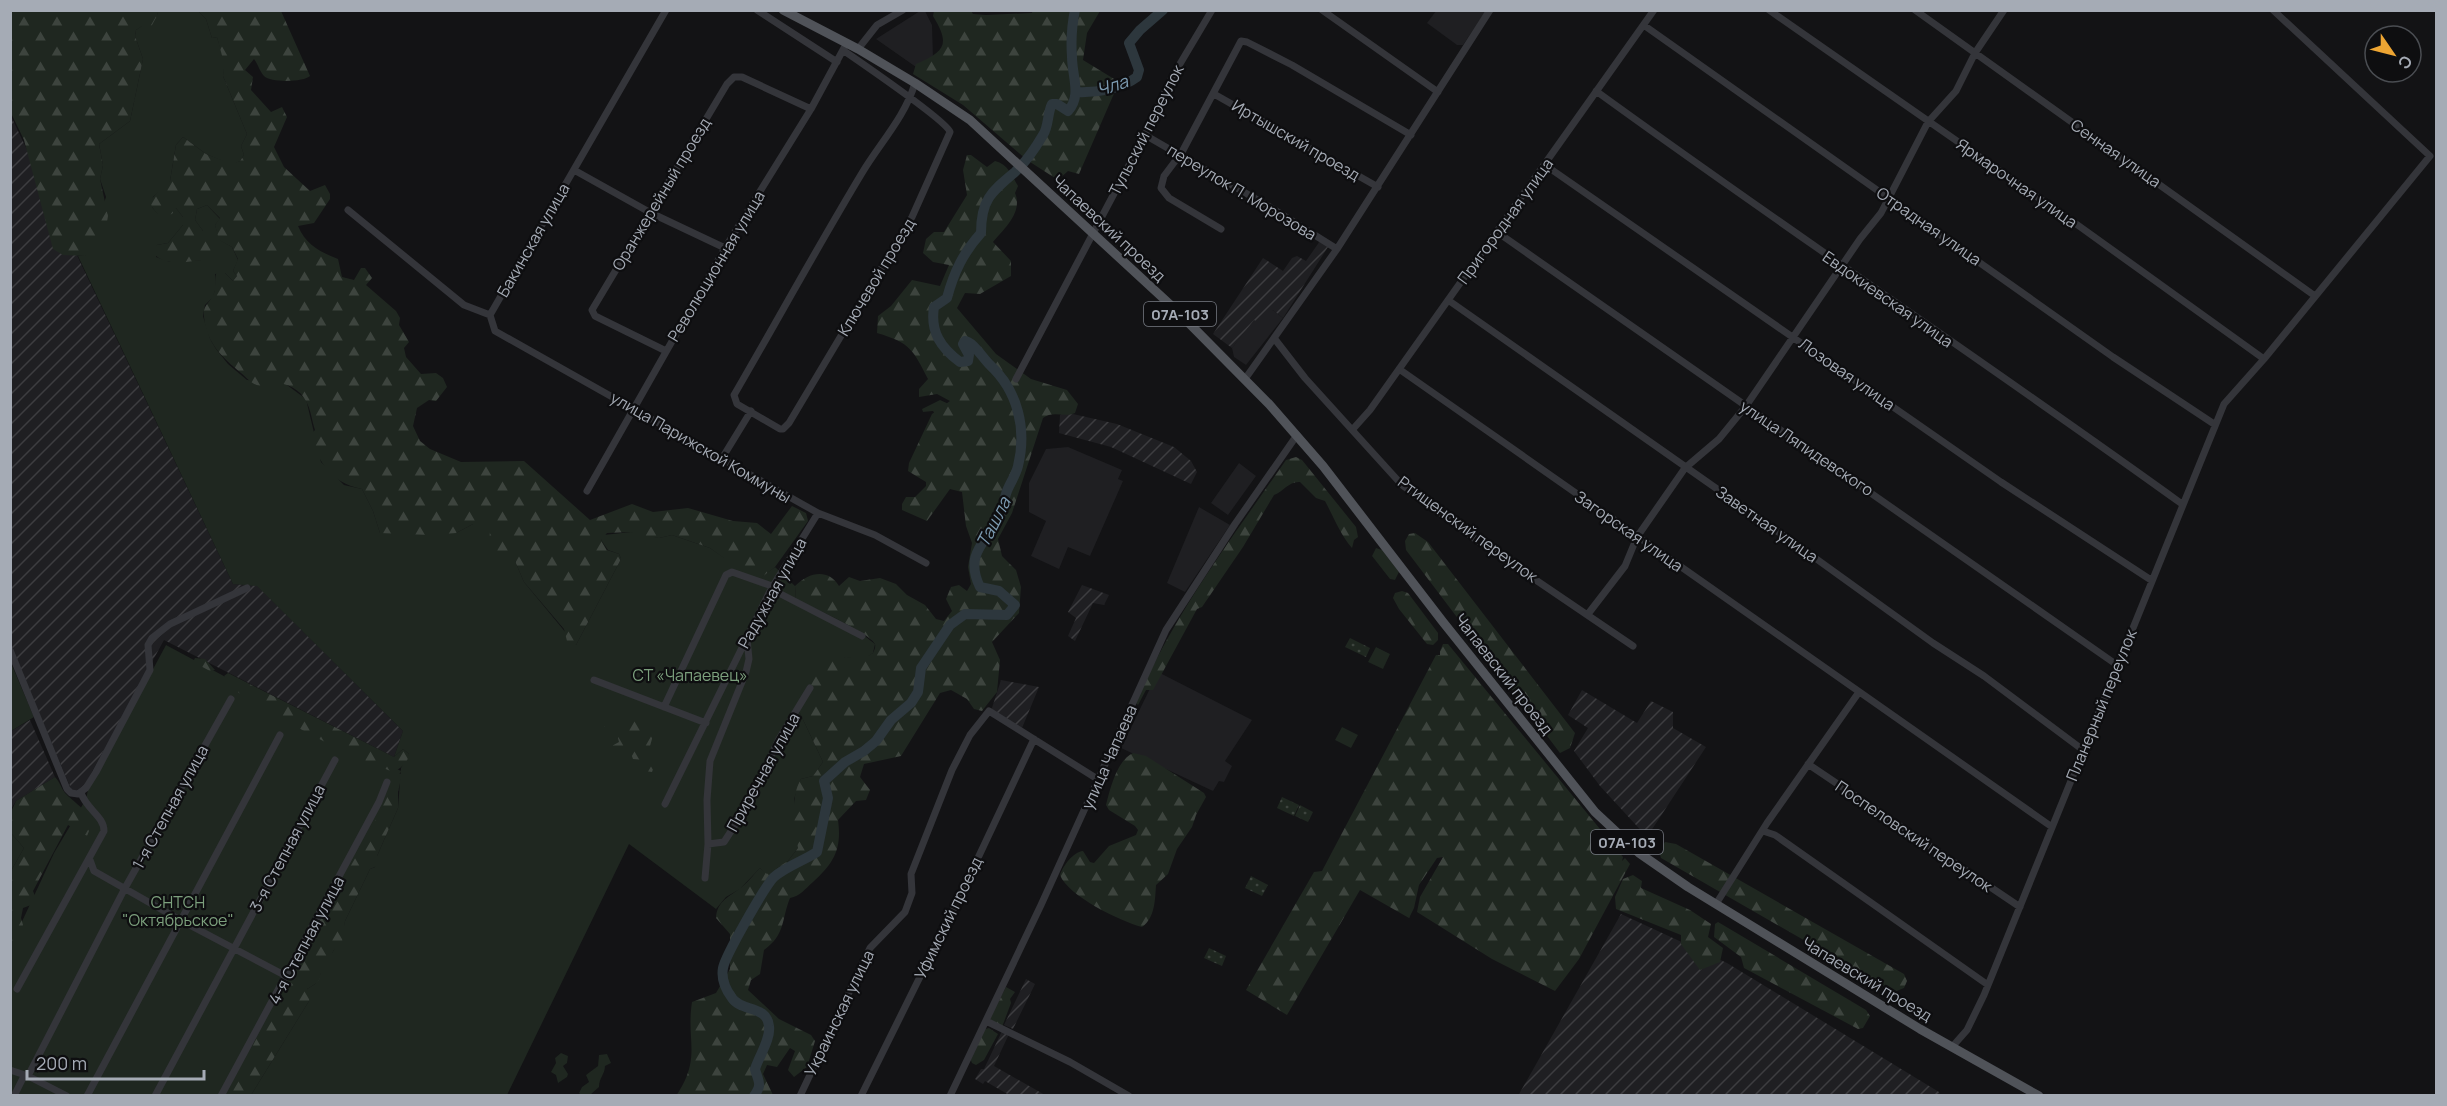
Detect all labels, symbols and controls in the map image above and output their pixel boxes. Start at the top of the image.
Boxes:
north arrow [2363,24,2423,84]
text: С [2393,51,2418,74]
street label: Тульский переулок [1103,60,1189,199]
water label: Чла [1093,68,1132,101]
street label: Иртышский проезд [1228,94,1364,186]
street label: Оранжерейный проезд [607,113,716,275]
street label: Сенная улица [2066,114,2166,192]
street label: Ярмарочная улица [1952,133,2082,233]
street label: переулок П. Морозова [1163,139,1321,245]
street label: Пригородная улица [1452,154,1558,288]
street label: Чапаевский проезд [1047,169,1171,287]
street label: Бакинская улица [491,179,575,301]
street label: Отрадная улица [1872,182,1986,270]
street label: Революционная улица [662,186,770,346]
street label: Ключевой проезд [832,214,920,340]
street label: Евдокиевская улица [1818,246,1958,352]
road number: 07А-103 [1144,302,1216,326]
street label: Лозовая улица [1795,333,1899,415]
street label: улица Парижской Коммуны [607,386,795,508]
street label: улица Ляпидевского [1736,395,1878,501]
street label: Ртищенский переулок [1394,471,1543,588]
street label: Заветная улица [1712,481,1822,567]
street label: Загорская улица [1570,485,1688,577]
water label: Ташла [970,492,1016,551]
street label: Радужная улица [732,534,812,652]
street label: Чапаевский проезд [1450,609,1559,739]
street label: Планерный переулок [2060,625,2142,784]
park label: СТ «Чапаевец» [632,664,748,686]
street label: улица Чапаева [1076,701,1142,813]
street label: Приречная улица [721,709,805,835]
street label: 1-я Степная улица [127,741,213,873]
street label: Поспеловский переулок [1831,775,1998,897]
street label: 3-я Степная улица [244,780,330,916]
road number: 07А-103 [1591,830,1663,854]
street label: Уфимский проезд [909,853,987,983]
street label: 4-я Степная улица [263,872,349,1008]
park label: СНТСН "Октябрьское" [122,891,234,931]
street label: Чапаевский проезд [1798,931,1936,1027]
street label: Украинская улица [799,946,879,1080]
scale bar [27,1043,204,1081]
text: 200 m [36,1051,87,1075]

